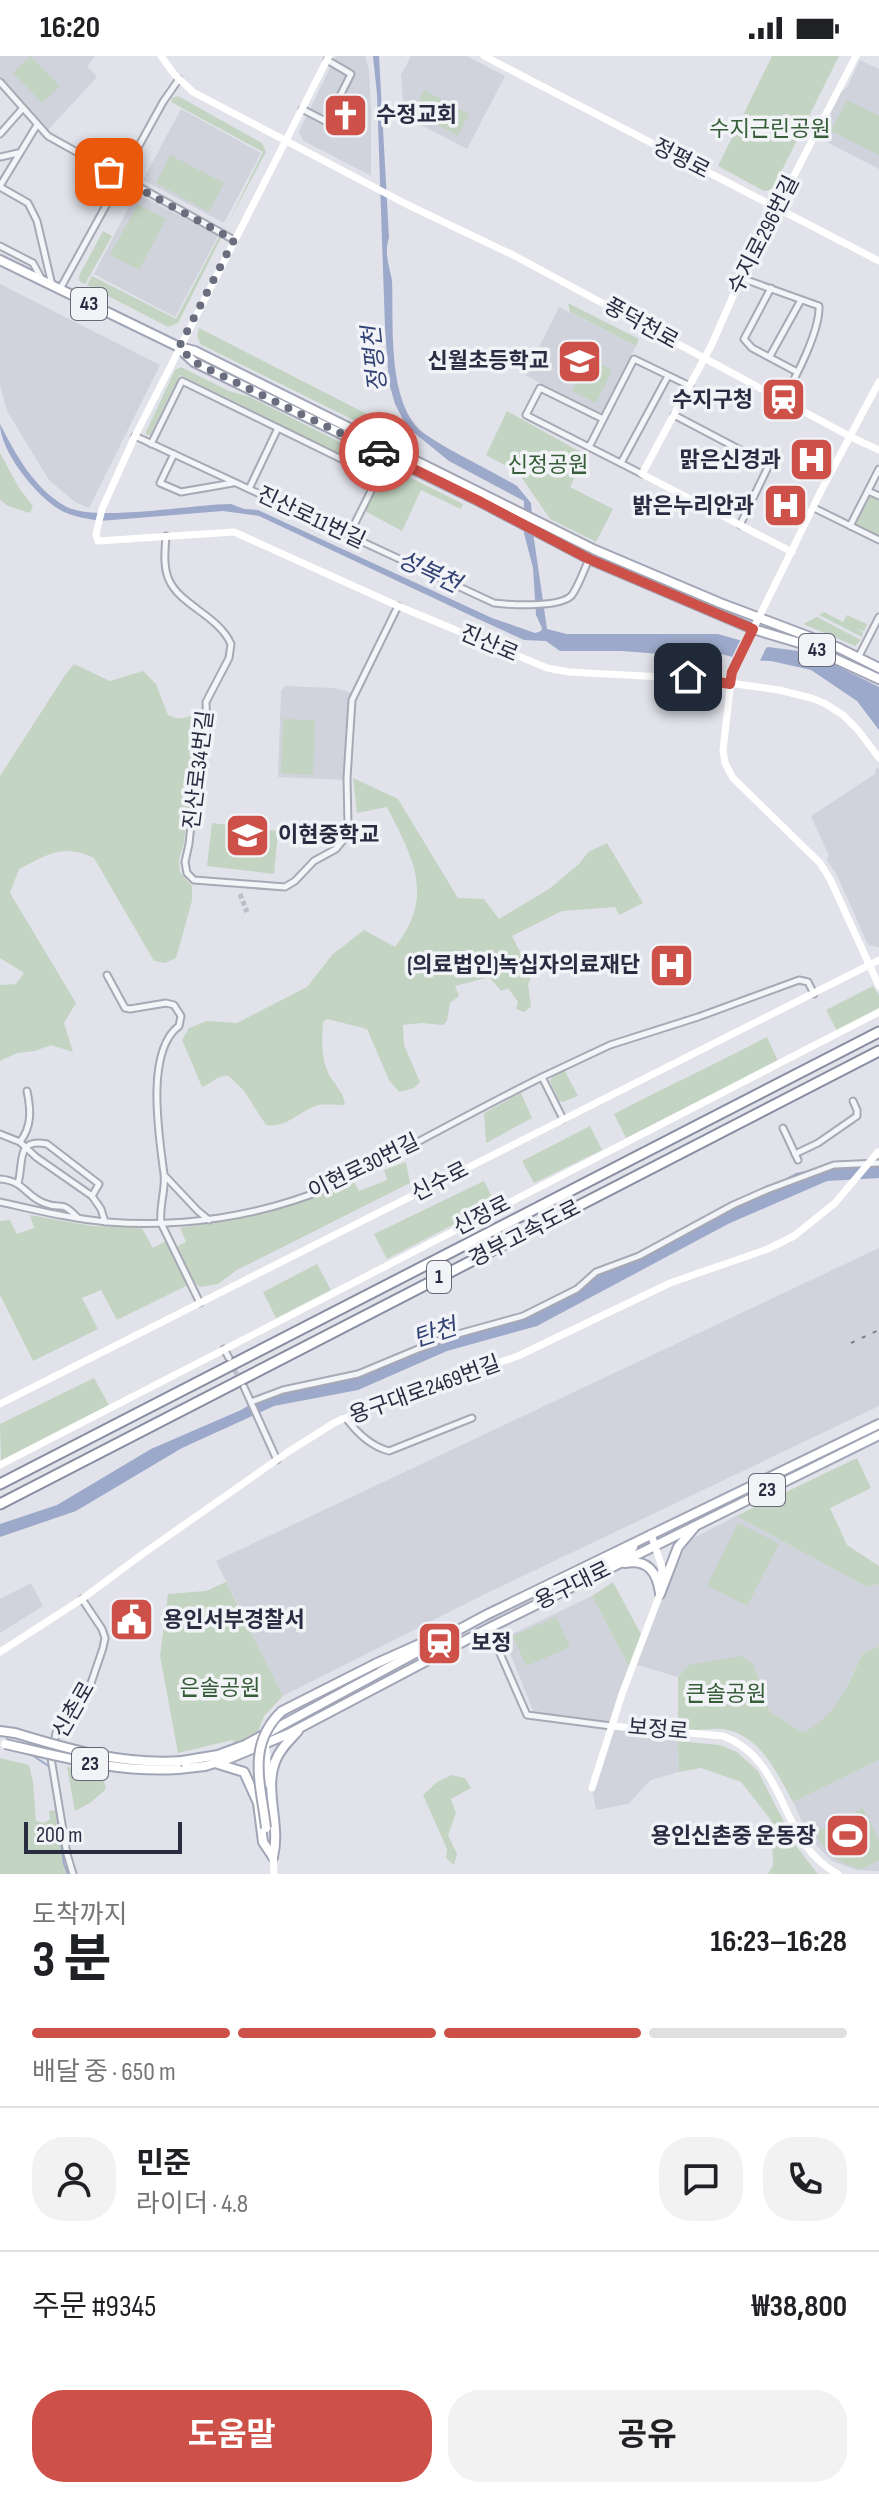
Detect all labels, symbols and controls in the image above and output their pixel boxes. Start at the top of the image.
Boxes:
text: 16:20 [40,10,100,46]
church icon: 수정교회 [321,91,369,139]
place label: 수정교회 [376,102,457,129]
park label: 수지근린공원 [709,116,831,143]
street label: 정평로 [648,133,714,185]
pin [75,138,143,206]
icon: bag [87,150,131,194]
street label: 수지로296번길 [723,171,805,299]
road number: 43 [71,288,107,320]
street label: 풍덕천로 [599,293,683,355]
water label: 정평천 [357,322,393,393]
school or university icon: 신월초등학교 [556,337,604,385]
place label: 신월초등학교 [428,348,549,375]
station icon: 수지구청 [760,376,808,424]
place label: 수지구청 [672,387,753,414]
courier [339,412,419,492]
icon: car [357,430,401,474]
hospital icon: 맑은신경과 [788,436,836,484]
place label: 맑은신경과 [680,447,781,474]
park label: 신정공원 [508,452,588,479]
street label: 진산로11번길 [252,481,370,555]
hospital icon: 밝은누리안과 [761,482,809,530]
place label: 밝은누리안과 [633,493,754,520]
water label: 성복천 [393,545,468,600]
street label: 진산로 [456,620,522,668]
road number: 43 [799,634,835,666]
pin [654,643,722,711]
icon: home [666,655,710,699]
street label: 진산로34번길 [178,709,220,831]
school or university icon: 이현중학교 [223,811,271,859]
place label: 이현중학교 [278,822,379,849]
hospital icon: (의료법인)녹십자의료재단 [647,941,695,989]
place label: (의료법인)녹십자의료재단 [407,952,640,979]
street label: 이현로30번길 [304,1129,424,1205]
street label: 신수로 [407,1156,473,1208]
street label: 신정로 [449,1190,515,1242]
street label: 경부고속도로 [465,1194,585,1274]
road number: 1 [427,1261,451,1293]
water label: 탄천 [410,1311,463,1354]
street label: 용구대로2469번길 [346,1350,504,1430]
road number: 23 [749,1474,785,1506]
street label: 용구대로 [531,1556,615,1616]
public building icon: 용인서부경찰서 [108,1596,156,1644]
place label: 용인서부경찰서 [163,1607,305,1634]
station icon: 보정 [416,1619,464,1667]
place label: 보정 [471,1630,511,1657]
park label: 은솔공원 [180,1675,260,1702]
street label: 신촌로 [47,1677,101,1743]
park label: 큰솔공원 [686,1681,766,1708]
street label: 보정로 [627,1714,689,1746]
road number: 23 [72,1748,108,1780]
sports icon: 용인신촌중 운동장 [823,1812,871,1860]
scale bar [24,1818,182,1854]
text: 200 m [36,1822,82,1849]
place label: 용인신촌중 운동장 [651,1823,816,1850]
text: 도착까지 [32,1900,128,1931]
text: 16:23–16:28 [711,1924,847,1960]
text: 3 분 [32,1929,111,1992]
text: 배달 중 · 650 m [32,2057,176,2088]
button: person [32,2137,116,2221]
button: chat [659,2137,743,2221]
button: phone [763,2137,847,2221]
text: 민준 [136,2146,191,2182]
text: 라이더 · 4.8 [136,2189,248,2220]
text: 주문 #9345 [32,2289,156,2325]
text: ₩38,800 [752,2289,847,2325]
button: 도움말 [32,2390,432,2482]
button: 공유 [448,2390,847,2482]

